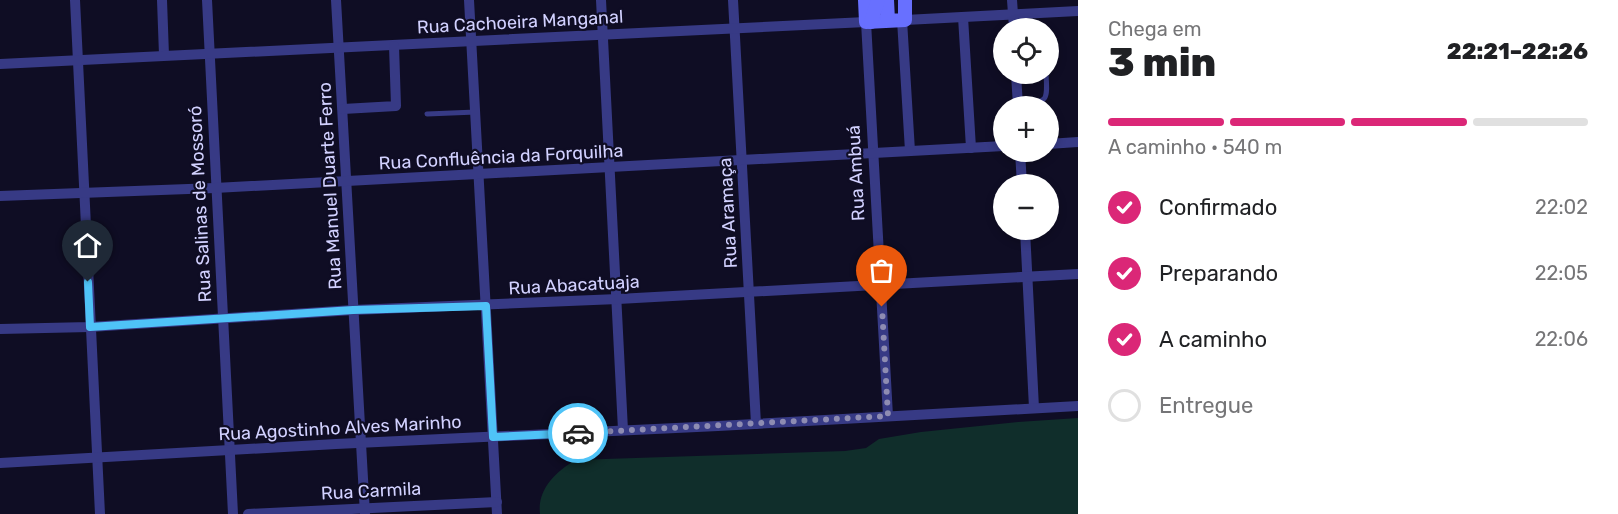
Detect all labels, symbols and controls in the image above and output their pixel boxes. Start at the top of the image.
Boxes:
street label: Rua Cachoeira Manganal [416,6,624,38]
text: Chega em [1108,17,1202,41]
map controls [993,18,1059,240]
button: locate [993,18,1059,84]
text: 22:21–22:26 [1447,38,1588,65]
text: 3 min [1108,40,1216,86]
street label: Rua Manuel Duarte Ferro [314,82,346,290]
button: + [993,96,1059,162]
street label: Rua Salinas de Mossoró [184,105,216,303]
street label: Rua Ambuá [843,124,869,222]
text: A caminho · 540 m [1108,135,1282,159]
street label: Rua Confluência da Forquilha [378,140,624,174]
street label: Rua Aramaça [714,157,742,269]
button: − [993,174,1059,240]
icon: check [1108,191,1141,224]
text: Confirmado [1159,194,1277,221]
text: 22:02 [1535,195,1588,219]
pin [62,220,113,282]
icon: home [71,229,104,262]
pin [856,245,907,307]
icon: bag [865,254,898,287]
icon: check [1108,257,1141,290]
text: Preparando [1159,260,1278,287]
text: 22:05 [1535,261,1588,285]
street label: Rua Abacatuaja [508,271,640,299]
icon: check [1108,323,1141,356]
text: A caminho [1159,326,1267,353]
text: 22:06 [1535,327,1588,351]
text: Entregue [1159,392,1253,419]
courier [548,403,608,463]
street label: Rua Agostinho Alves Marinho [218,411,462,445]
icon: car [562,417,595,450]
street label: Rua Carmila [320,477,422,505]

